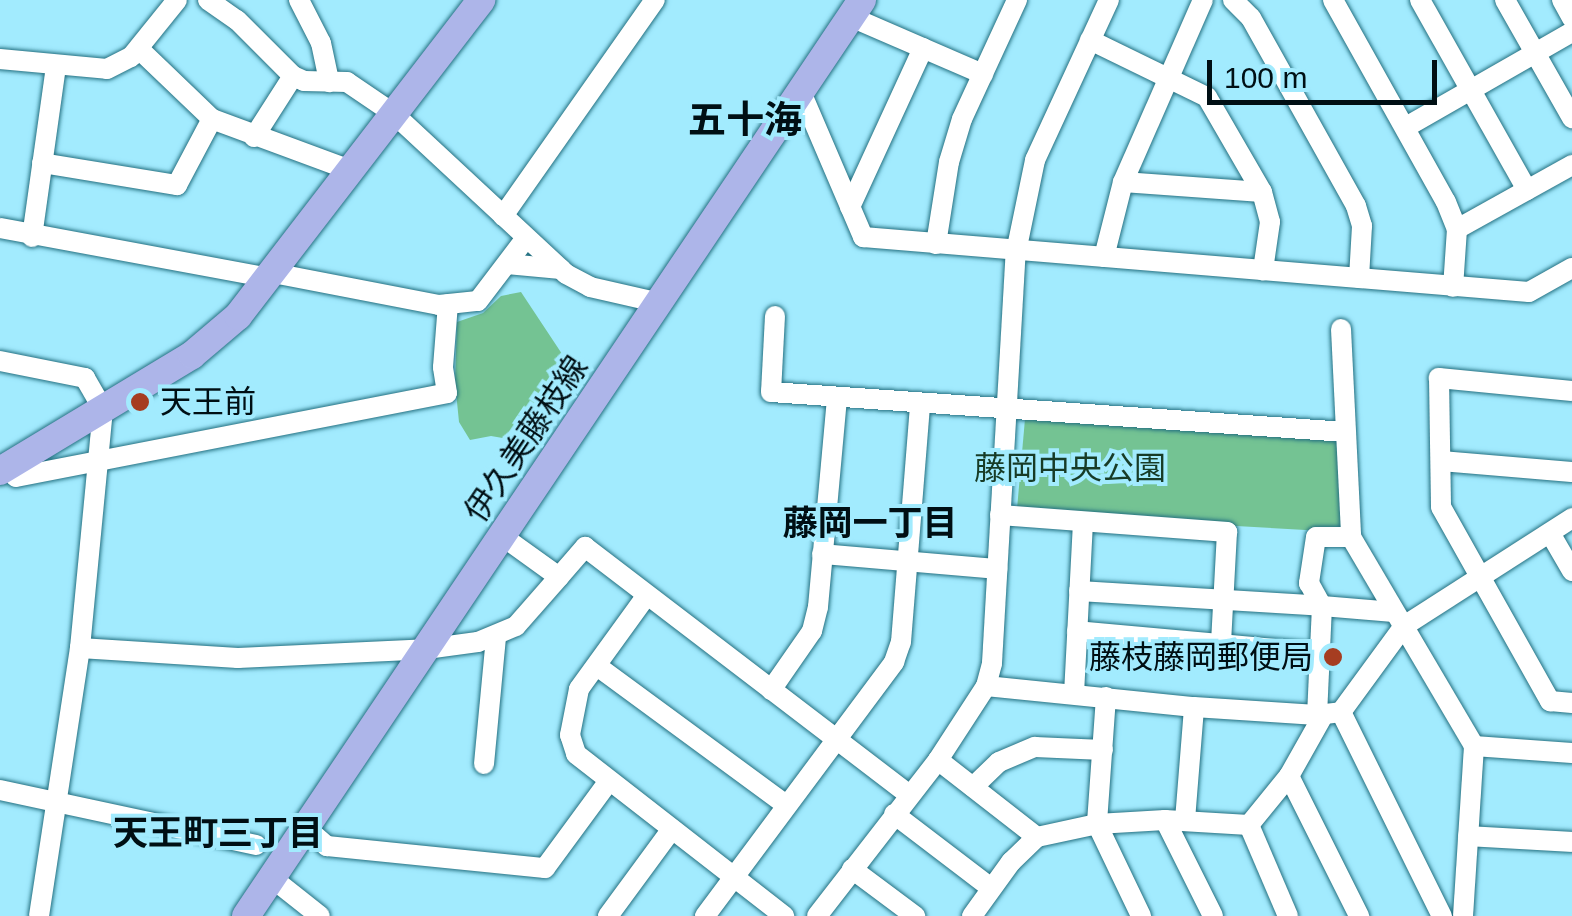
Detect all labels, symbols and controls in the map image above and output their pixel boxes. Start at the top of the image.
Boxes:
scale bar [1212,40,1442,102]
text: 100 m [1224,61,1307,94]
district label: 五十海 [688,98,802,144]
street label: 伊久美藤枝線 [456,349,596,529]
place label: 天王前 [160,383,256,421]
marker: 天王前 [129,391,151,413]
park label: 藤岡中央公園 [974,449,1166,487]
district label: 藤岡一丁目 [783,502,957,544]
place label: 藤枝藤岡郵便局 [1089,638,1313,676]
marker: 藤枝藤岡郵便局 [1322,646,1344,668]
district label: 天王町三丁目 [113,812,323,854]

